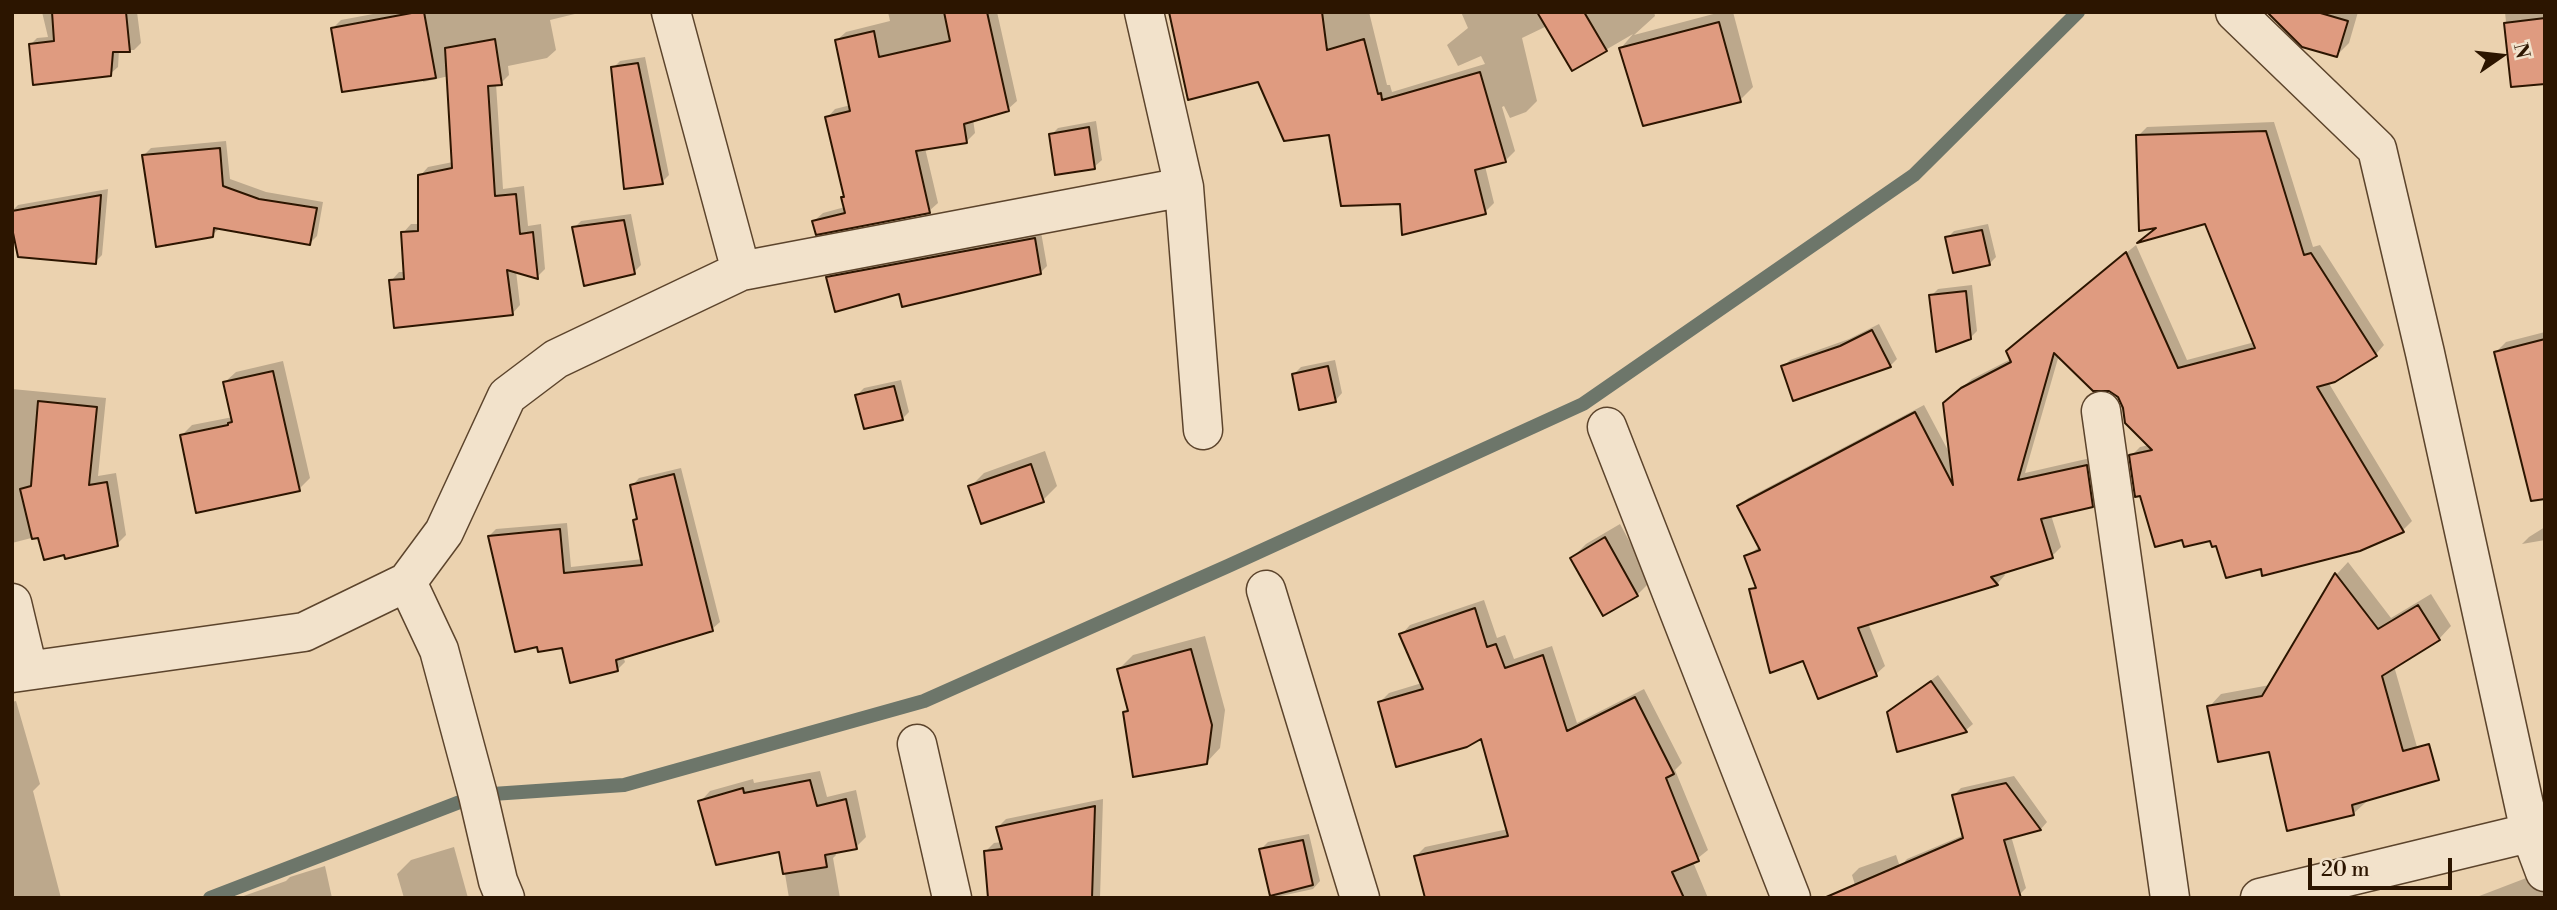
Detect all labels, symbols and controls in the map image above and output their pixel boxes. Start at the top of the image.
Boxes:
north arrow [2466,21,2536,91]
text: N [2508,41,2535,61]
scale bar [2312,844,2456,888]
text: 20 m [2321,857,2370,883]

